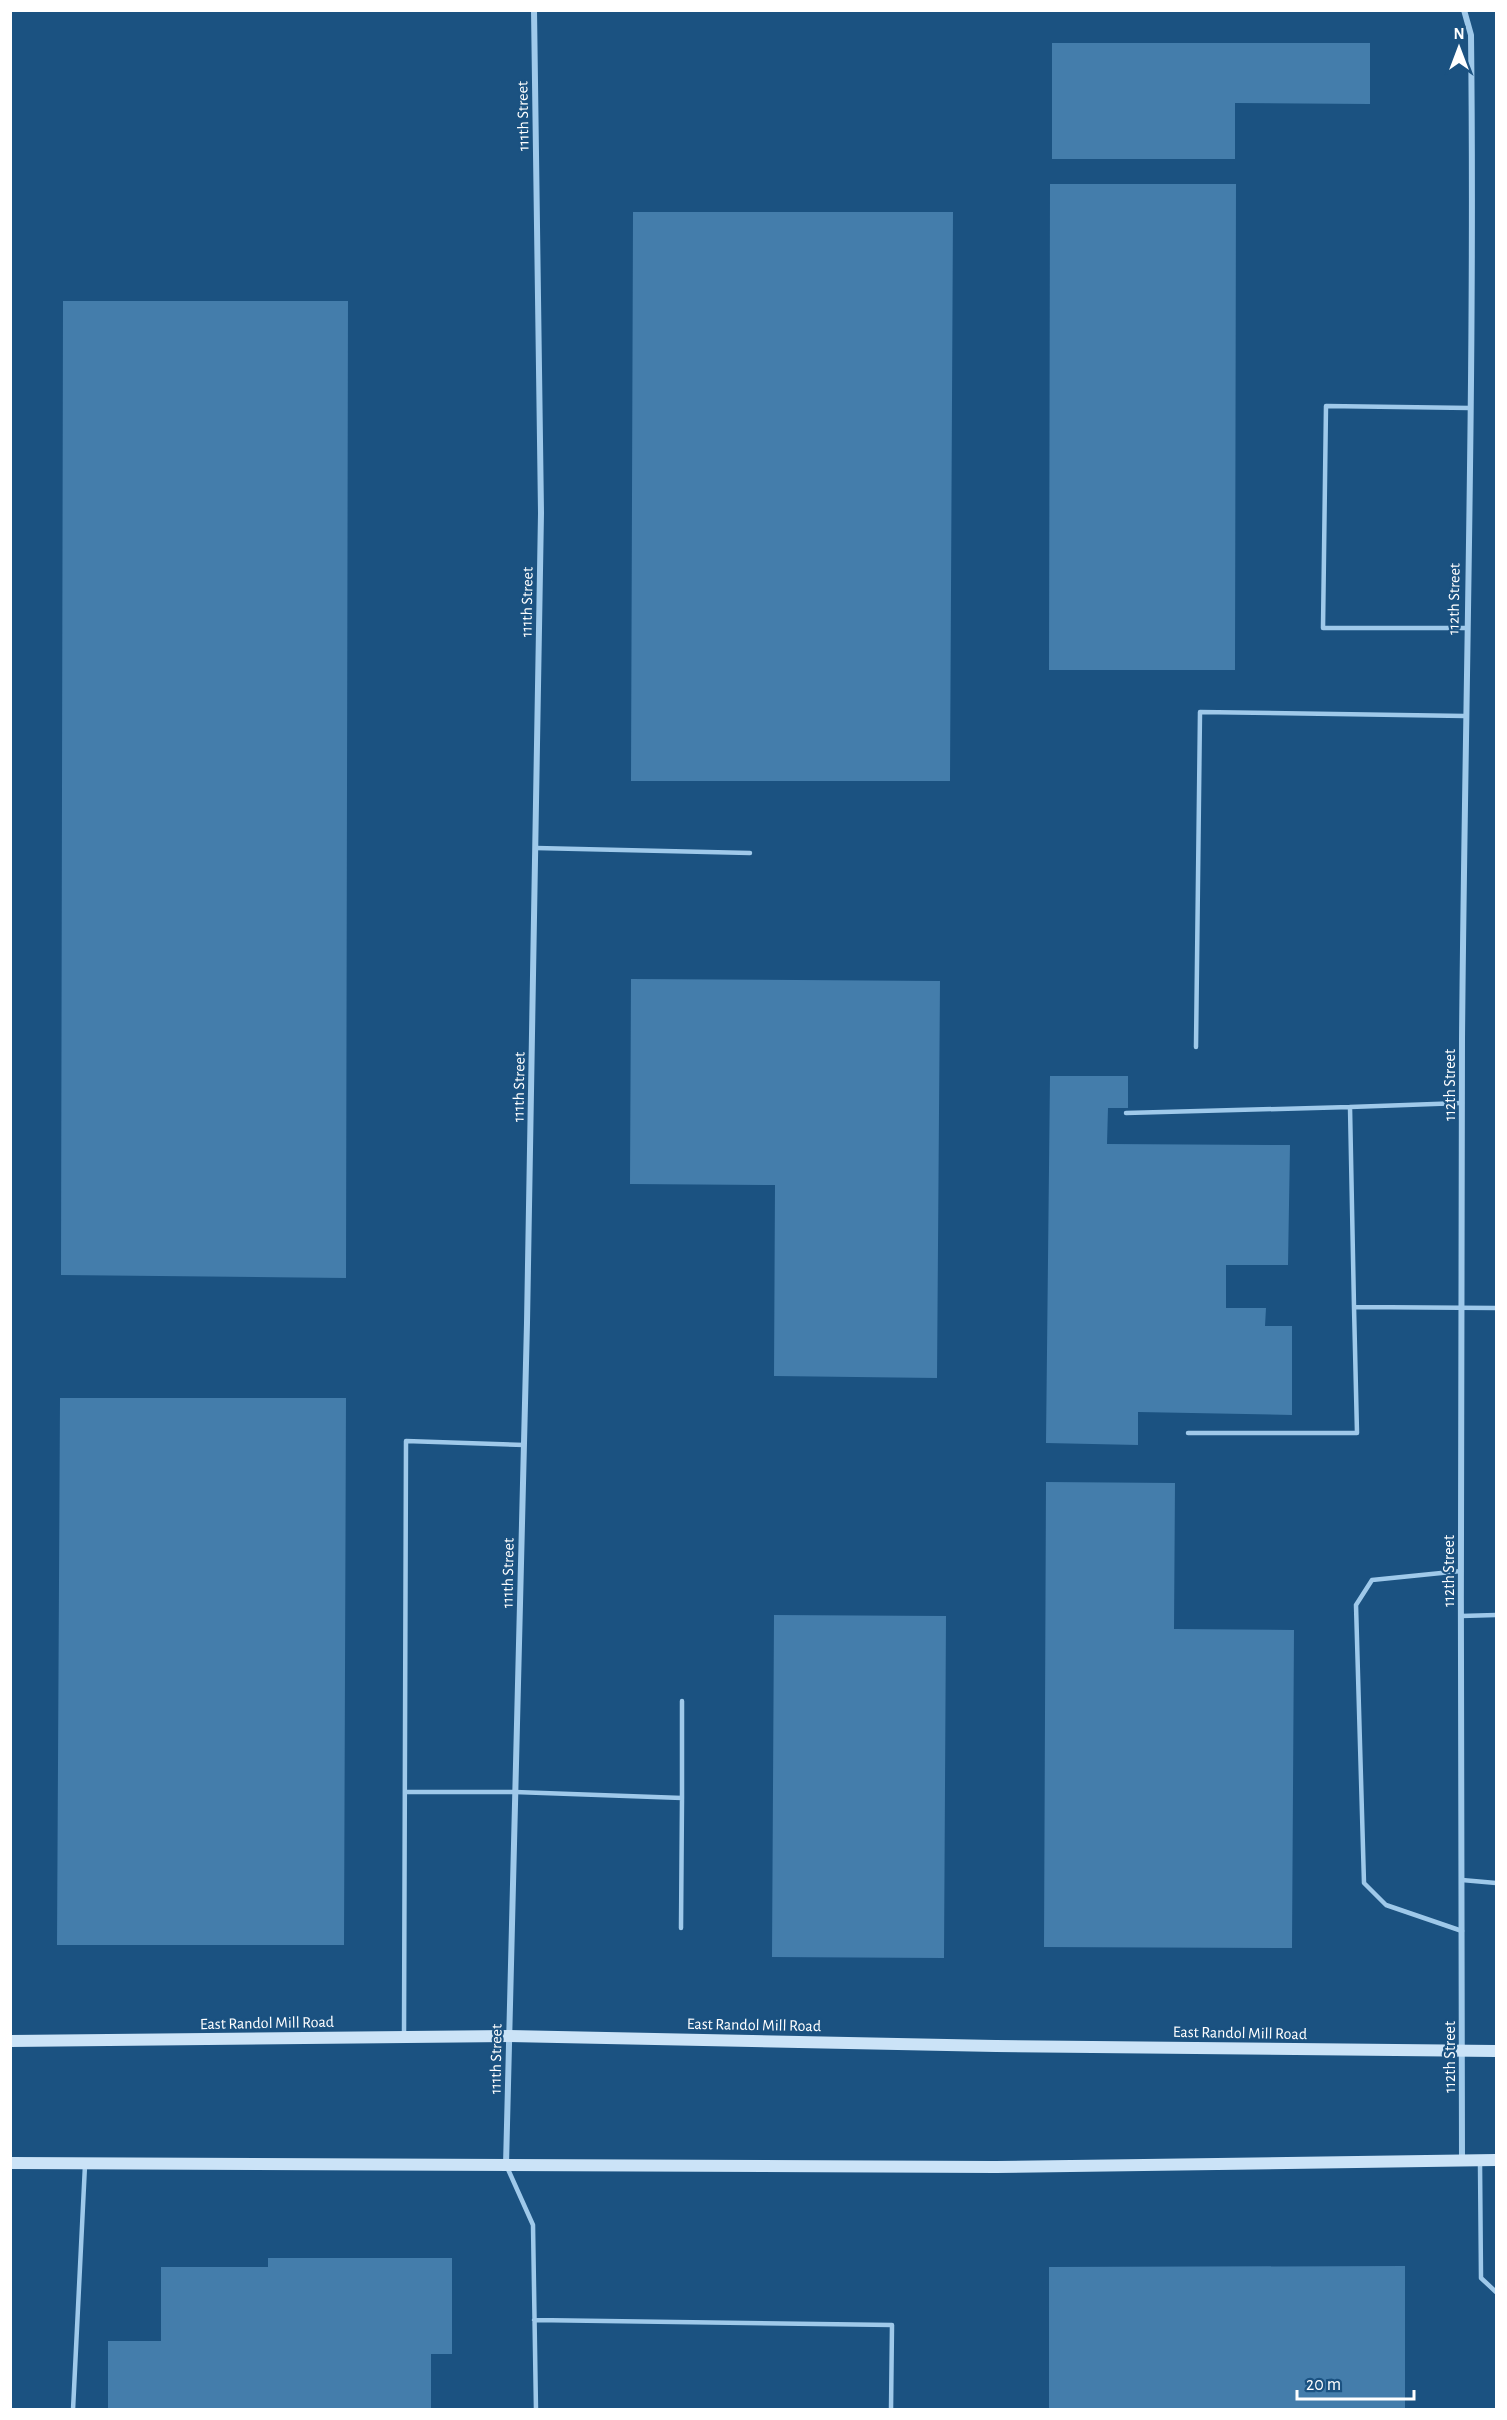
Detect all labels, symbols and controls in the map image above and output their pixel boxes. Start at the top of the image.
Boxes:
north arrow [1429,18,1489,78]
text: N [1453,26,1465,42]
street label: 111th Street [514,81,532,151]
street label: 112th Street [1445,563,1463,635]
street label: 111th Street [518,567,536,637]
street label: 112th Street [1442,1049,1458,1121]
street label: 111th Street [510,1052,528,1122]
street label: 112th Street [1441,1535,1457,1607]
street label: 111th Street [499,1538,517,1608]
street label: East Randol Mill Road [200,2014,334,2032]
street label: East Randol Mill Road [687,2016,821,2034]
street label: 112th Street [1442,2021,1458,2093]
street label: 111th Street [487,2024,505,2094]
street label: East Randol Mill Road [1173,2024,1307,2042]
scale bar [1297,2363,1414,2401]
text: 20 m [1306,2376,1341,2394]

